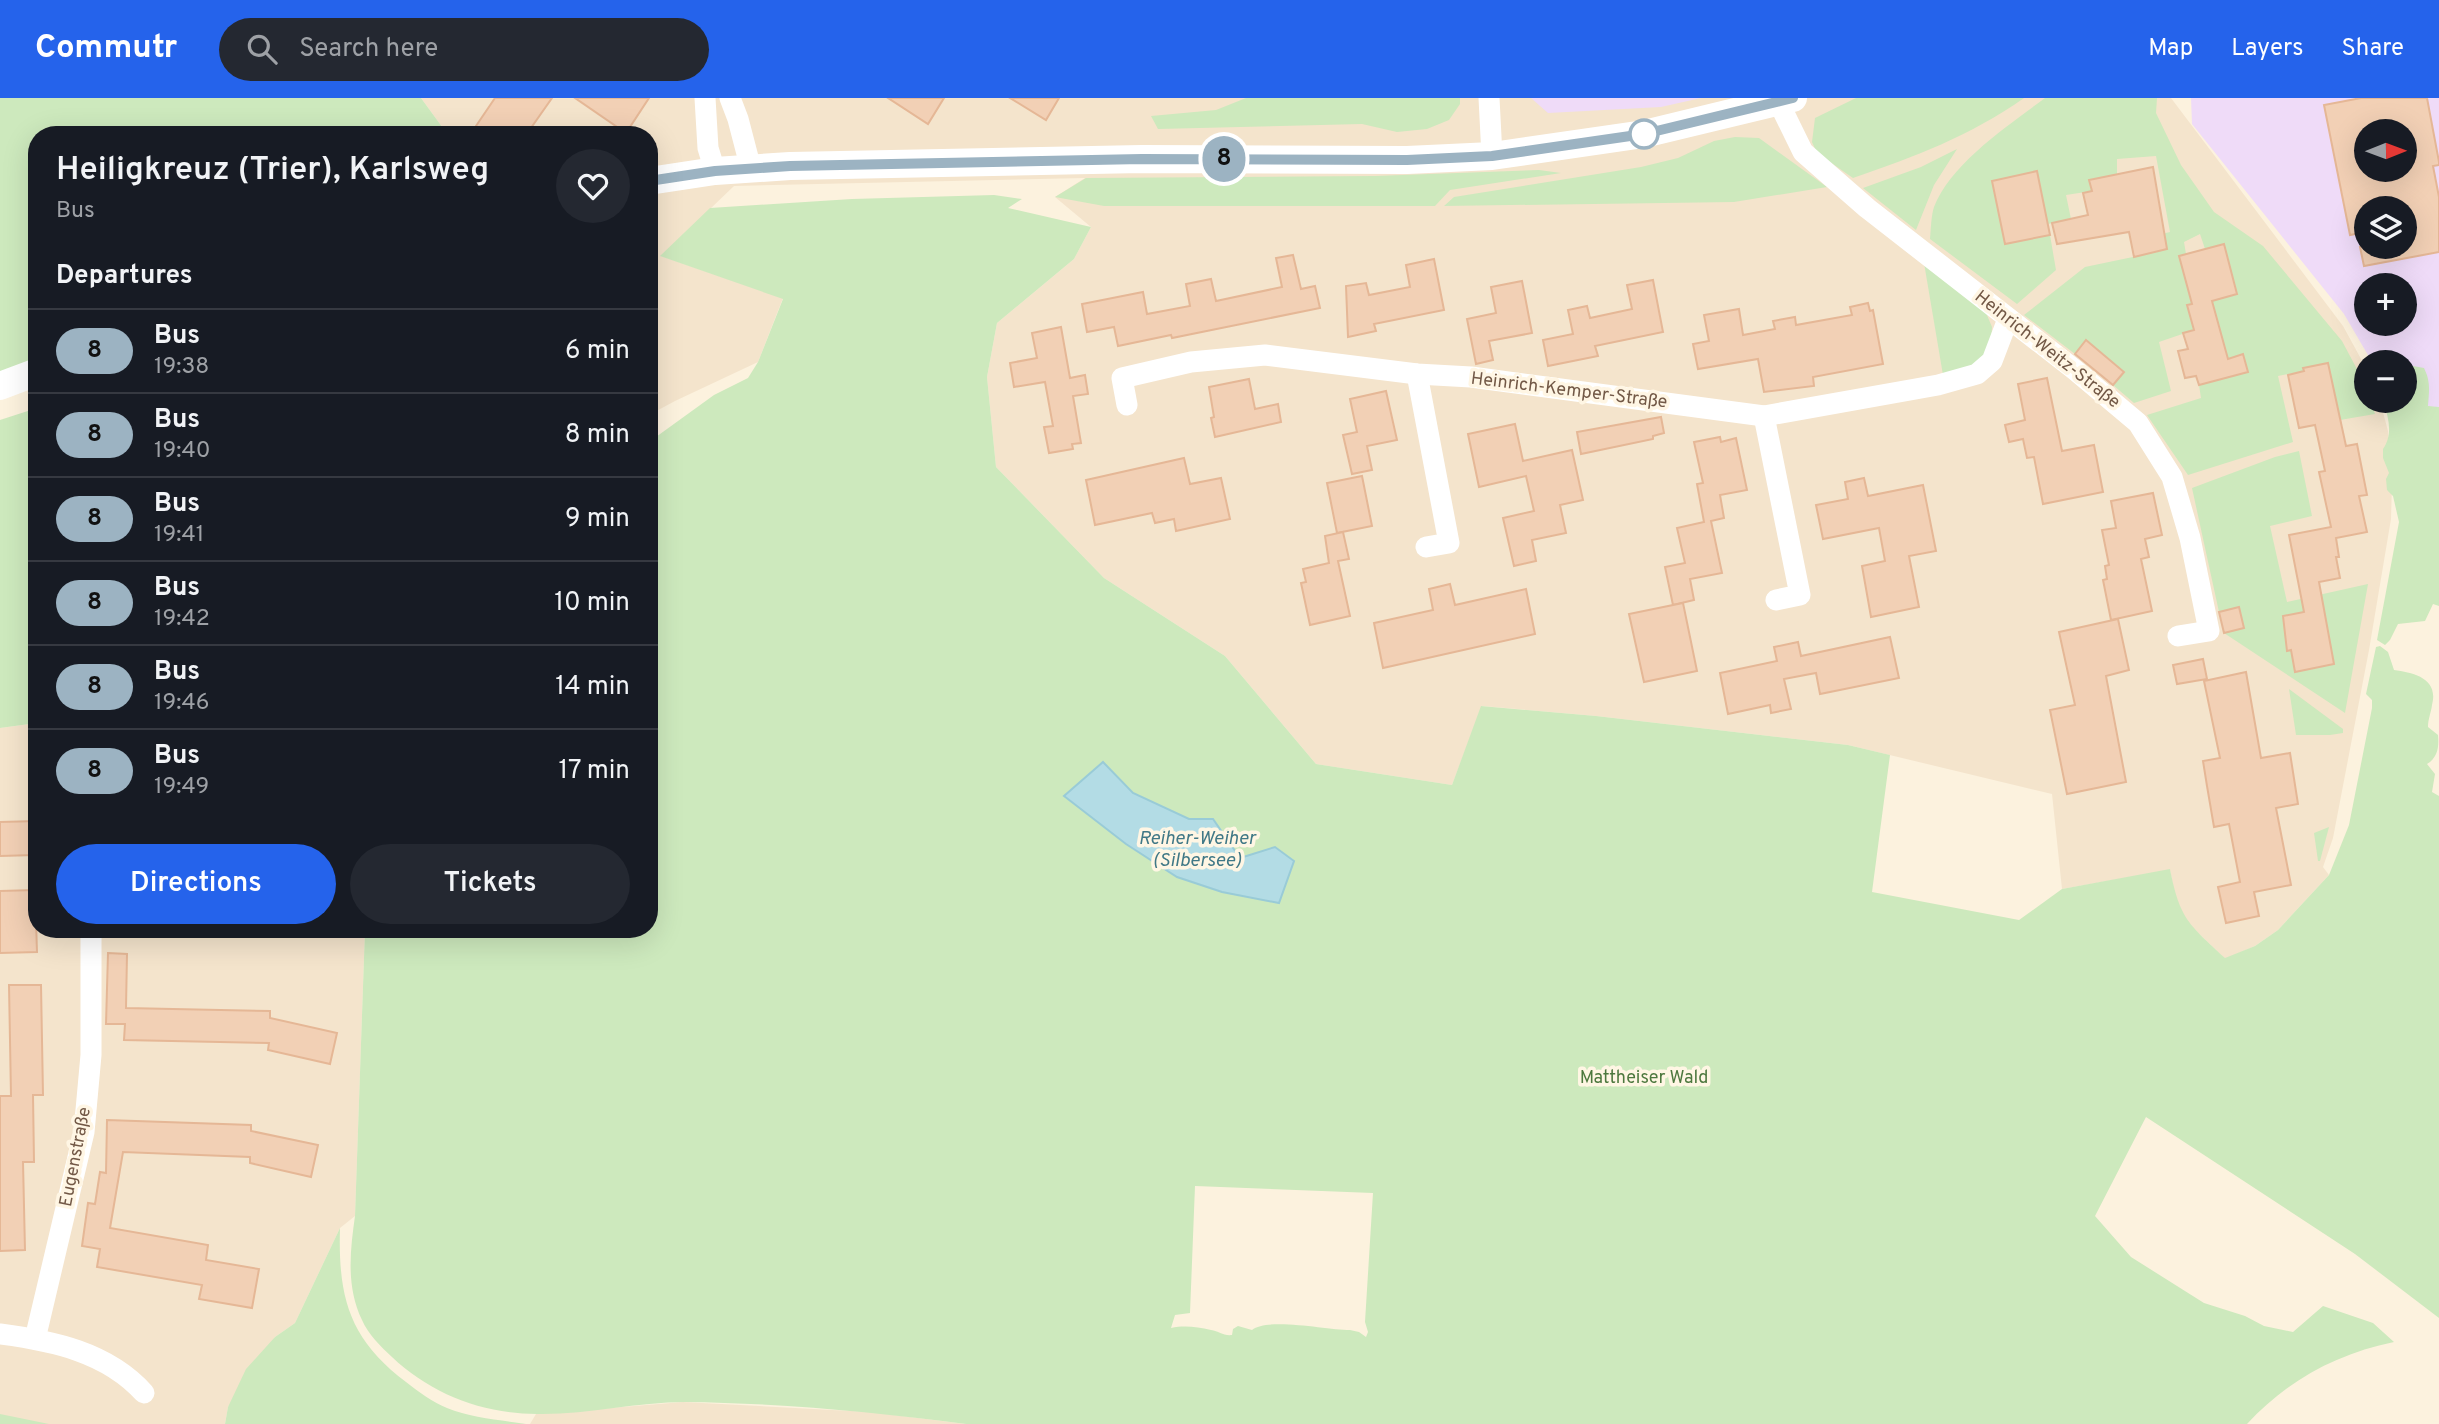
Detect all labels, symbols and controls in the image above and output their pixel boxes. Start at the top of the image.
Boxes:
search box [219,18,709,81]
text: Commutr [35,28,177,70]
icon: search [243,30,281,68]
text: Search here [299,33,438,66]
text: Map [2148,34,2193,64]
text: Layers [2231,34,2303,64]
text: Share [2341,34,2404,64]
unlabelled marker [1629,119,1659,149]
north arrow [2354,119,2417,182]
map controls [2354,119,2417,413]
line badge: 8 [1201,136,1247,182]
text: 8 [1216,144,1232,174]
button: heart [556,149,630,223]
text: Heiligkreuz (Trier), Karlsweg [56,150,489,192]
button: layers [2354,196,2417,259]
text: Bus [56,197,95,226]
text: Departures [56,260,193,293]
button: + [2354,273,2417,336]
street label: Heinrich-Weitz-Straße [1969,286,2125,414]
text: Bus [154,320,200,353]
text: 6 min [565,335,630,368]
text: 8 [87,336,102,366]
button: − [2354,350,2417,413]
text: 19:38 [154,353,209,382]
street label: Heinrich-Kemper-Straße [1469,368,1669,414]
text: Bus [154,404,200,437]
text: 8 min [565,419,630,452]
text: 8 [87,420,102,450]
text: 19:40 [154,437,211,466]
text: Bus [154,488,200,521]
text: 9 min [565,503,630,536]
text: 8 [87,504,102,534]
text: 19:41 [154,521,204,550]
text: Bus [154,572,200,605]
text: 10 min [554,587,630,620]
text: 8 [87,588,102,618]
text: 19:42 [154,605,210,634]
text: Bus [154,656,200,689]
text: 14 min [555,671,630,704]
text: 8 [87,672,102,702]
text: 19:46 [154,689,210,718]
text: Bus [154,740,200,773]
text: 17 min [558,755,630,788]
text: 8 [87,756,102,786]
text: 19:49 [154,773,209,802]
water label: Reiher-Weiher (Silbersee) [1138,827,1257,873]
button: Directions [56,844,336,924]
button: Tickets [350,844,630,924]
park label: Mattheiser Wald [1580,1067,1708,1090]
street label: Eugenstraße [55,1105,97,1209]

